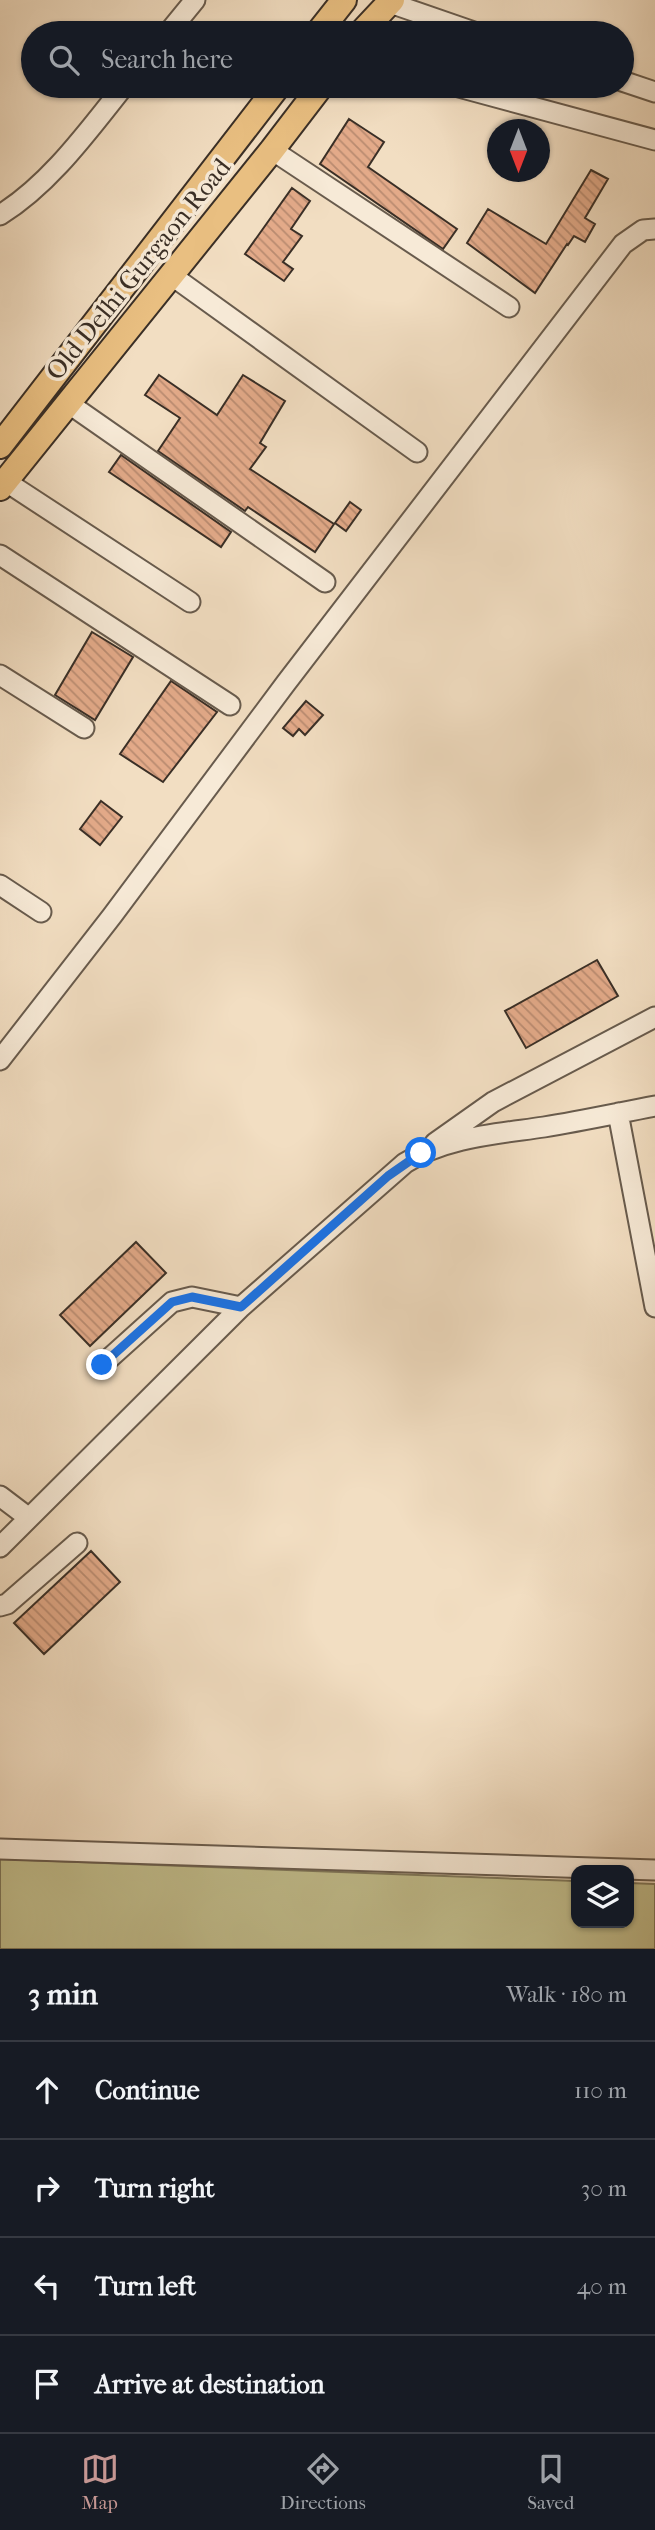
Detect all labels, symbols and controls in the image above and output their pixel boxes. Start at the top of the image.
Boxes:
search box [21,21,634,98]
icon: search [45,41,83,79]
text: Search here [101,44,233,75]
north arrow [487,119,550,182]
street label: Old Delhi Gurgaon Road [39,151,238,387]
route start [405,1137,436,1168]
route end [86,1349,117,1380]
map controls [571,1865,634,1928]
button: layers [571,1865,634,1928]
text: 3 min [28,1977,98,2012]
text: Walk · 180 m [506,1981,627,2008]
icon: ahead [28,2071,66,2109]
text: Continue [95,2075,200,2106]
text: 110 m [574,2077,627,2104]
icon: right [28,2169,66,2207]
text: Turn right [95,2173,215,2204]
text: 30 m [581,2175,627,2202]
icon: left [28,2267,66,2305]
text: Turn left [95,2271,196,2302]
text: 40 m [577,2273,627,2300]
icon: arrive [28,2365,66,2403]
text: Arrive at destination [95,2369,325,2400]
tab: Map [81,2450,119,2514]
tab: Directions [280,2450,366,2514]
tab: Saved [527,2450,574,2514]

